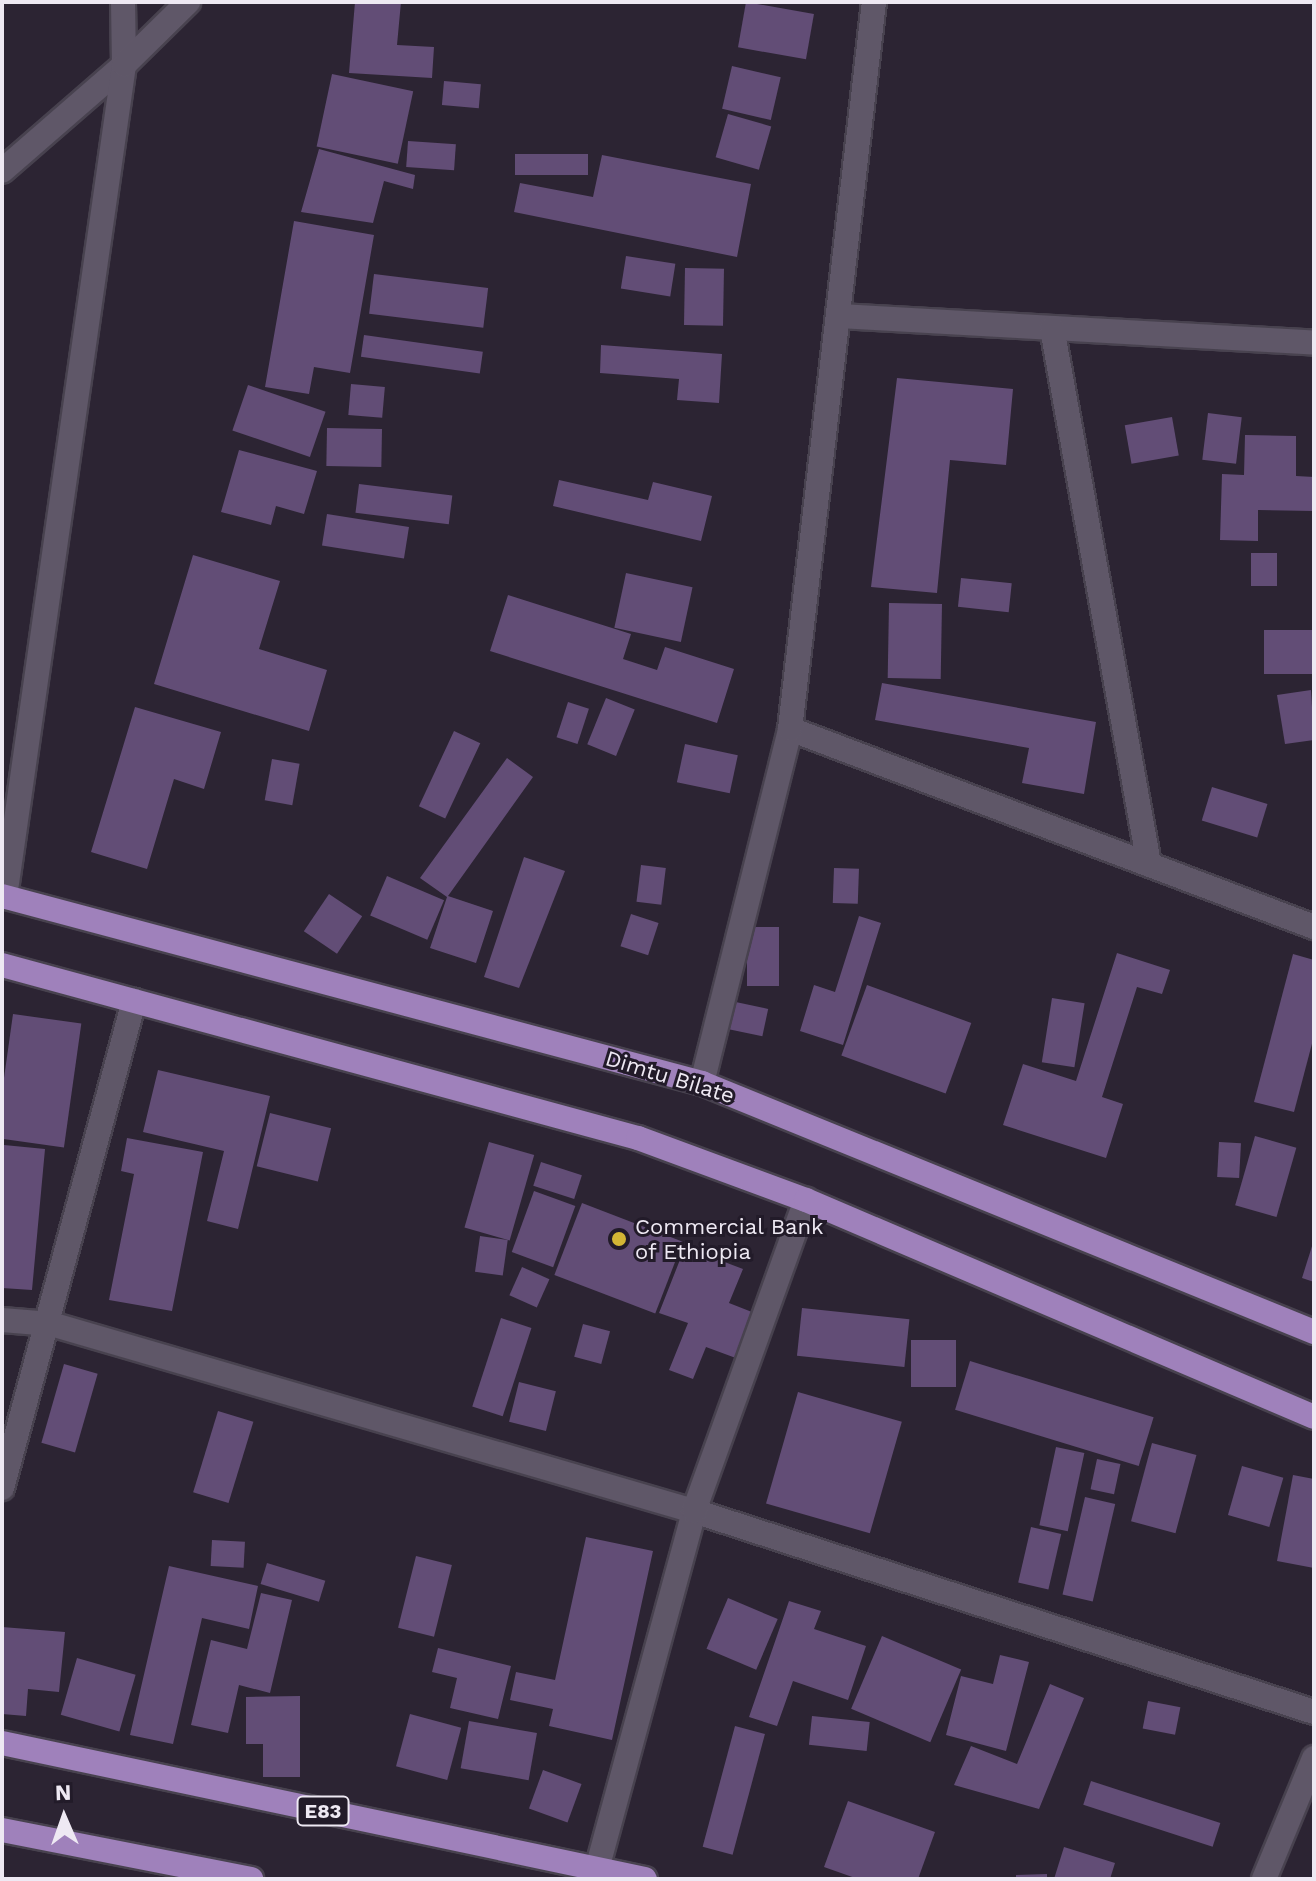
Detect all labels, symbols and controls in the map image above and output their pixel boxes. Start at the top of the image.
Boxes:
street label: Dimtu Bilate [602,1045,738,1109]
place label: Commercial Bank of Ethiopia [635,1213,824,1264]
marker: Commercial Bank of Ethiopia [610,1230,628,1248]
north arrow [24,1777,104,1857]
text: N [55,1780,72,1805]
road number: E83 [295,1795,351,1827]

